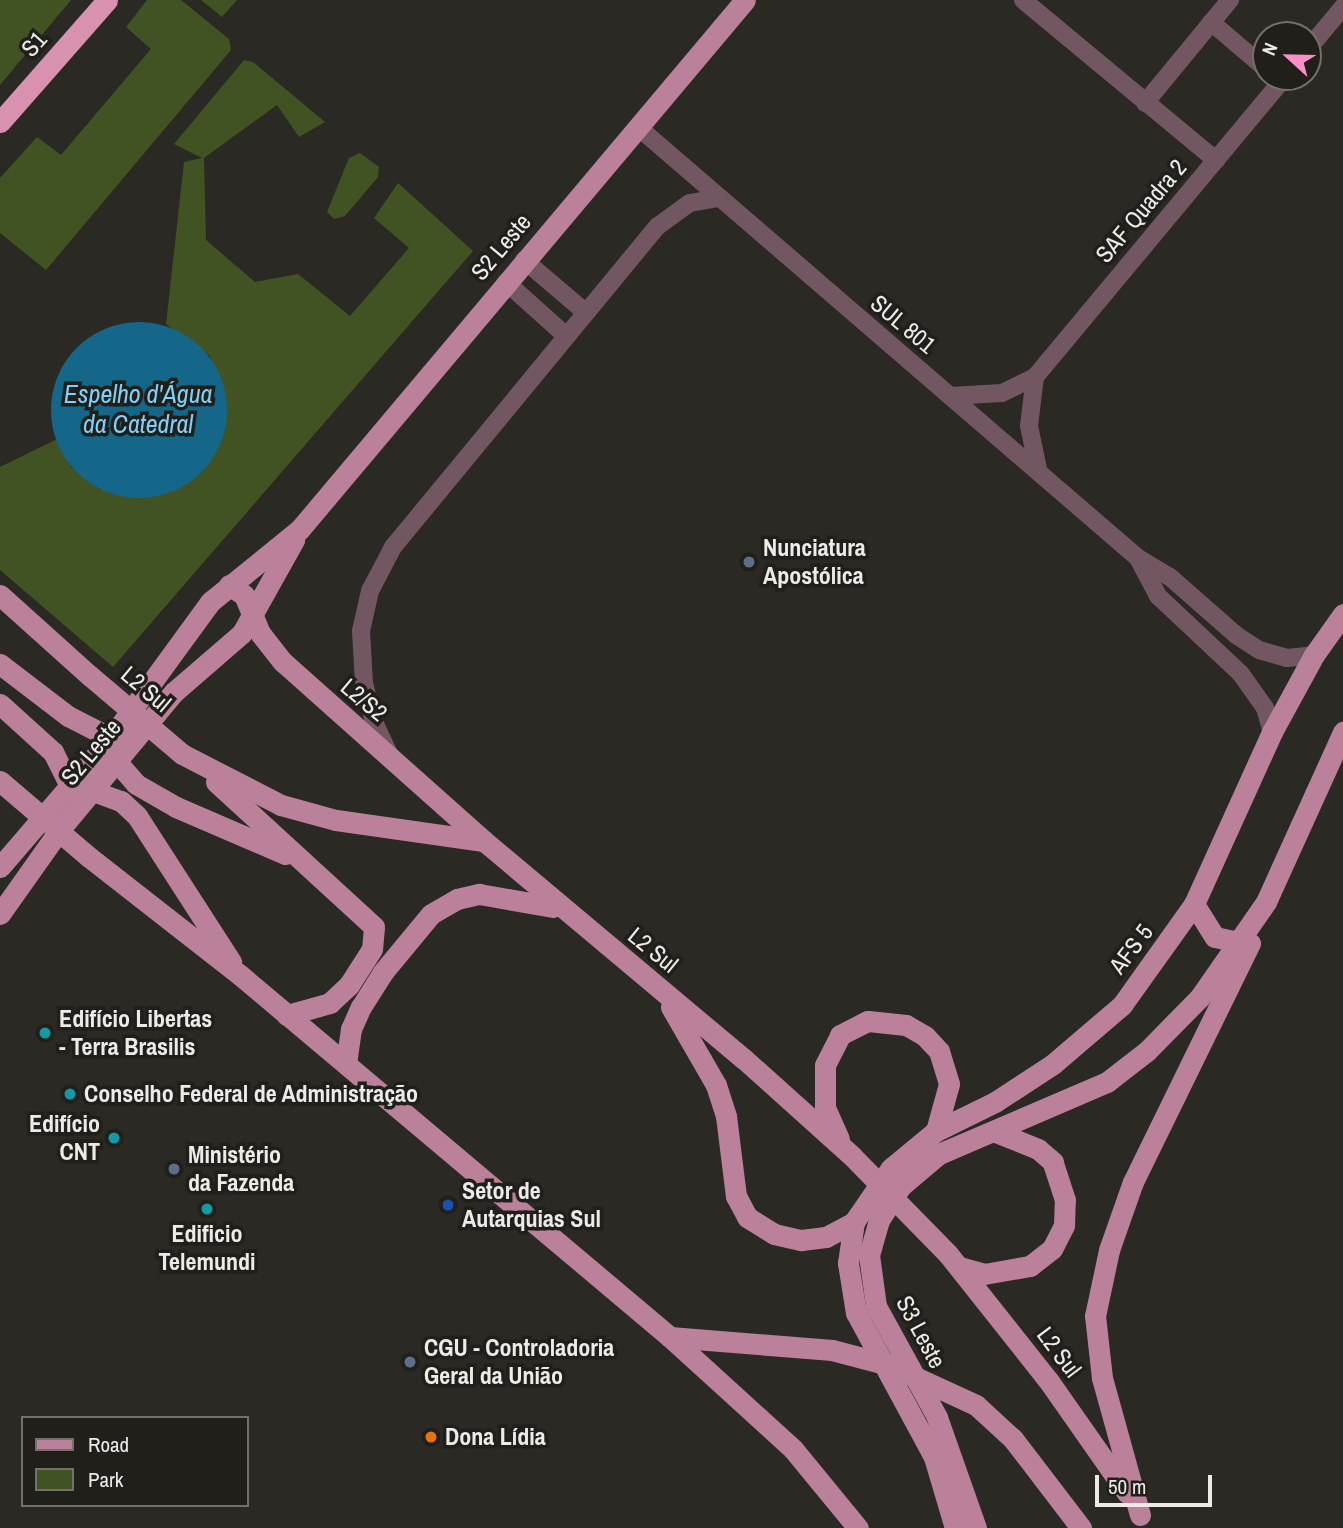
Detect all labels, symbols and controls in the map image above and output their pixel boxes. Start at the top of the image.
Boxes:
north arrow [1252,21,1322,91]
street label: S1 [15,25,53,63]
text: N [1255,39,1284,59]
street label: SAF Quadra 2 [1090,154,1192,268]
street label: S2 Leste [465,208,537,286]
street label: SUL 801 [864,288,942,360]
water label: Espelho d'Água da Catedral [64,378,212,440]
place label: Nunciatura Apostólica [763,534,866,590]
marker: Nunciatura Apostólica [741,554,757,570]
street label: L2 Sul [115,660,177,718]
street label: L2/S2 [335,672,393,728]
street label: S2 Leste [55,713,127,791]
street label: AFS 5 [1103,918,1159,980]
street label: L2 Sul [622,921,684,979]
place label: Edifício Libertas - Terra Brasilis [59,1005,212,1061]
marker: Edifício Libertas - Terra Brasilis [37,1025,53,1041]
place label: Conselho Federal de Administração [84,1080,419,1108]
marker: Conselho Federal de Administração [62,1086,78,1102]
place label: Edifício CNT [29,1110,100,1166]
marker: Edifício CNT [106,1130,122,1146]
place label: Ministério da Fazenda [188,1141,294,1197]
marker: Ministério da Fazenda [166,1161,182,1177]
place label: Setor de Autarquias Sul [462,1177,601,1233]
marker: Setor de Autarquias Sul [440,1197,456,1213]
marker: Edificio Telemundi [199,1201,215,1217]
place label: Edificio Telemundi [159,1220,255,1276]
street label: S3 Leste [890,1291,952,1373]
street label: L2 Sul [1031,1321,1087,1383]
place label: CGU - Controladoria Geral da União [424,1334,614,1390]
marker: CGU - Controladoria Geral da União [402,1354,418,1370]
legend [21,1416,248,1507]
place label: Dona Lídia [445,1423,546,1451]
marker: Dona Lídia [423,1429,439,1445]
text: Road [88,1430,129,1459]
scale bar [1098,1462,1215,1506]
text: Park [88,1465,123,1494]
text: 50 m [1108,1472,1146,1501]

